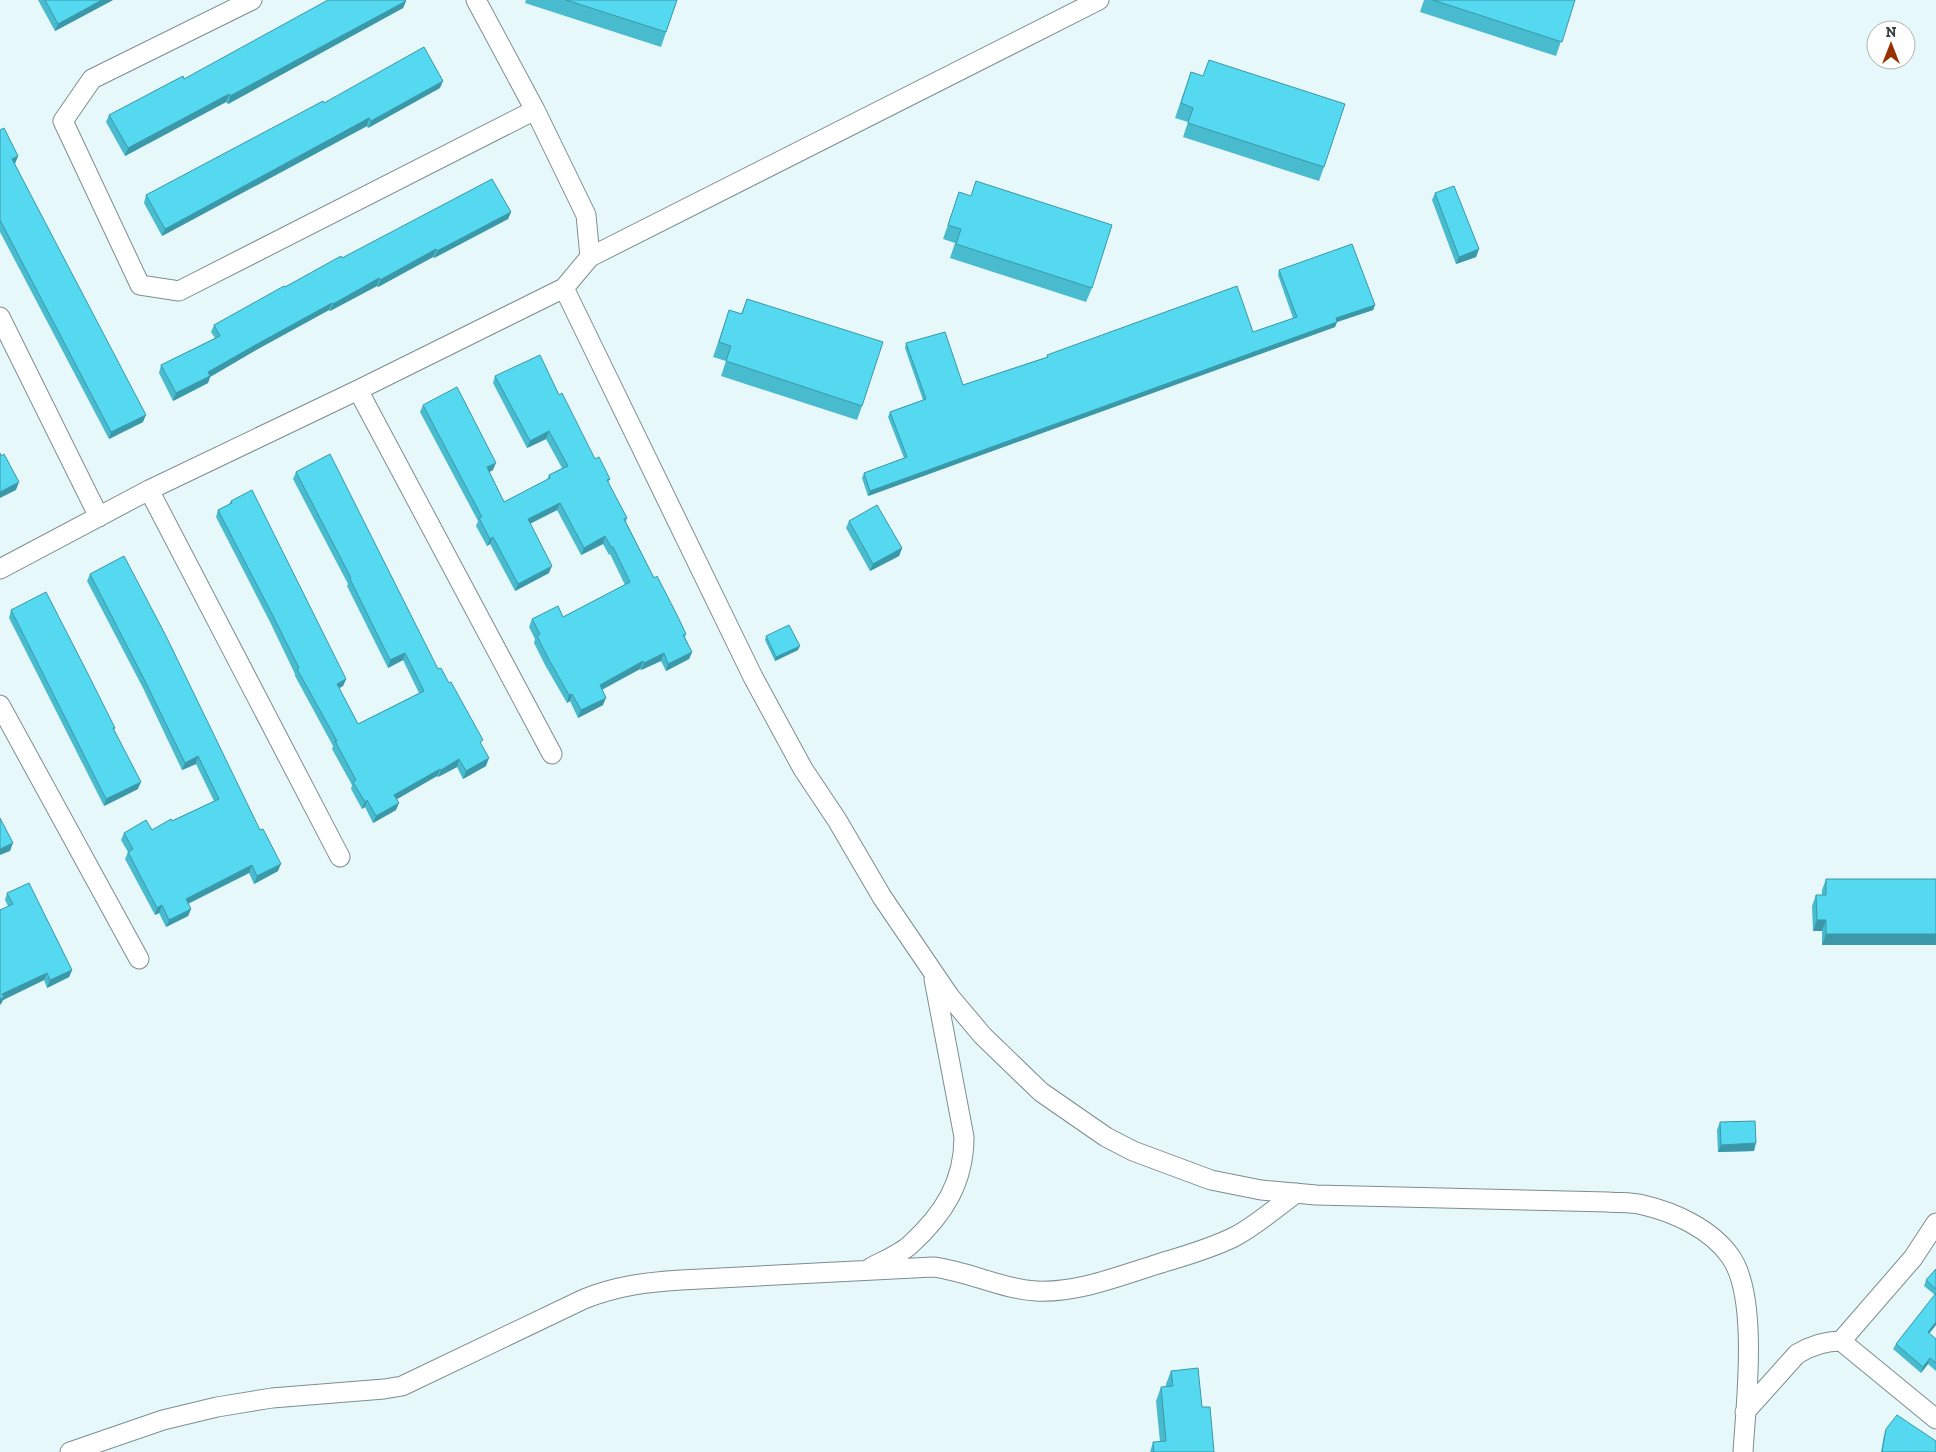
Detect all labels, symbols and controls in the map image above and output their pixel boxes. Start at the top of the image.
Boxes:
north arrow [1866,20,1916,70]
text: N [1886,24,1897,41]

